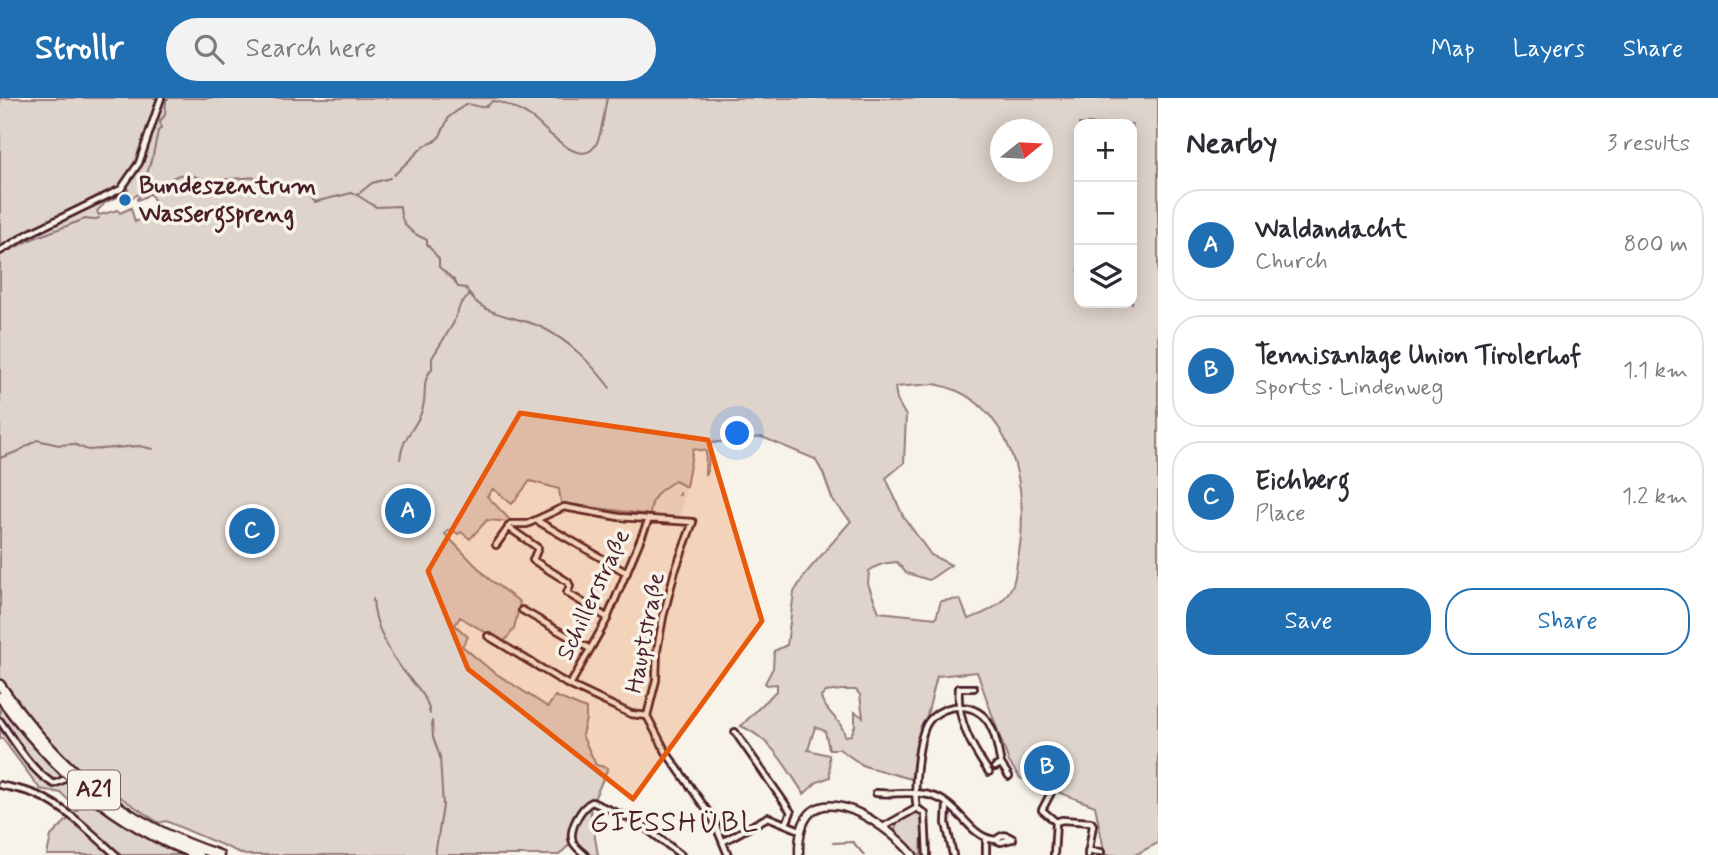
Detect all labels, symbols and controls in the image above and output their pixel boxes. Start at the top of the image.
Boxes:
search box [166,18,656,81]
text: Strollr [35,27,124,71]
icon: search [190,30,228,68]
text: Search here [246,32,377,66]
text: Map [1431,34,1475,65]
text: Layers [1513,34,1585,65]
text: Share [1623,34,1683,65]
north arrow [990,119,1053,182]
map controls [1074,119,1137,308]
button: + [1074,119,1137,182]
text: Nearby [1186,124,1277,163]
text: 3 results [1607,129,1690,159]
place label: Bundeszentrum Wassergspreng [138,171,316,233]
button: − [1074,182,1137,245]
marker: Bundeszentrum Wassergspreng [117,192,133,208]
text: Waldandacht [1255,213,1407,247]
text: A [1203,230,1219,260]
text: 800 m [1624,230,1688,260]
button: layers [1074,245,1137,308]
text: Church [1255,247,1328,277]
text: Tennisanlage Union Tirolerhof [1255,339,1581,373]
text: B [1204,356,1218,386]
text: 1.1 km [1623,356,1688,386]
text: Sports · Lindenweg [1255,373,1443,403]
your location [720,416,754,450]
text: Eichberg [1255,465,1350,499]
text: C [1203,482,1219,512]
text: 1.2 km [1622,482,1688,512]
pin: A [385,485,431,537]
text: Place [1255,499,1306,529]
pin: C [229,505,275,557]
street label: Schillerstraße [550,524,638,665]
street label: Hauptstraße [619,570,673,696]
button: Save [1186,588,1431,655]
button: Share [1445,588,1690,655]
pin: B [1024,742,1070,794]
road number: A21 [68,770,120,810]
district label: GIESSHÜBL [590,805,760,842]

